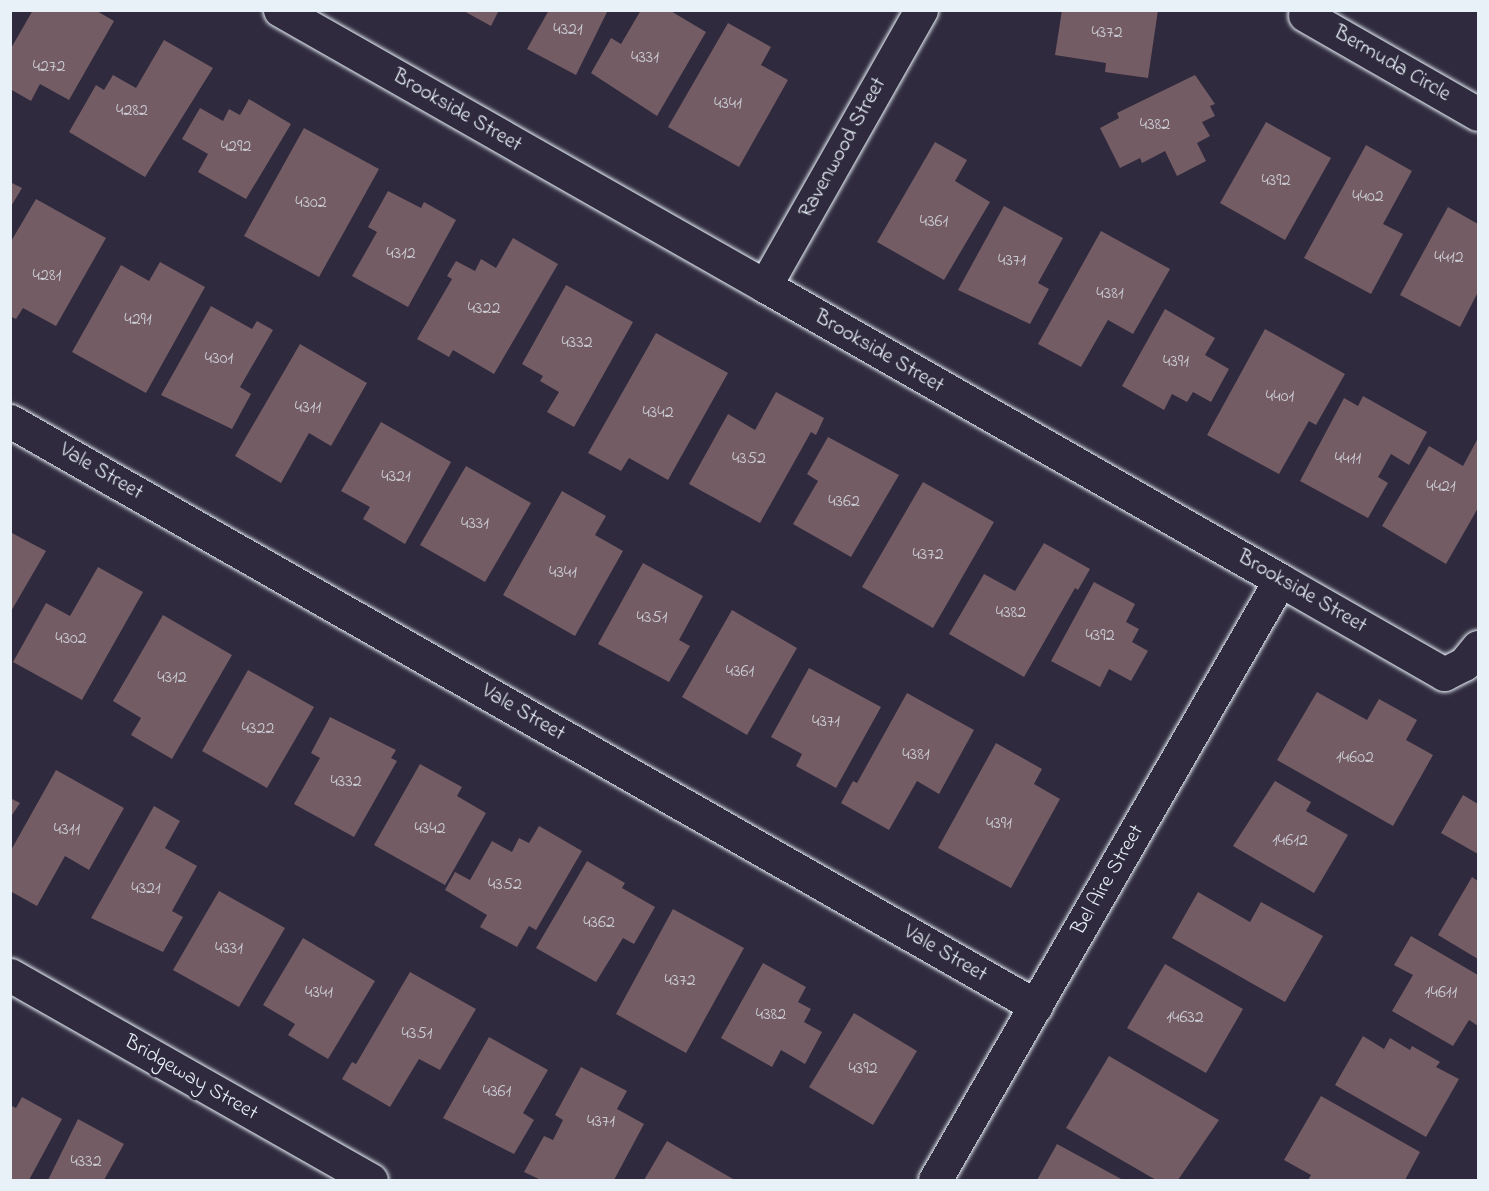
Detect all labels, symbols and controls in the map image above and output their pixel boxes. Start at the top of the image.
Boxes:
house number: 4321 [553,19,583,41]
street label: Bermuda Circle [1329,20,1455,108]
house number: 4372 [1091,22,1123,44]
house number: 4331 [631,47,659,69]
house number: 4272 [33,56,65,78]
street label: Brookside Street [388,64,526,158]
street label: Ravenwood Street [794,73,892,223]
house number: 4341 [714,93,742,115]
house number: 4282 [116,100,148,122]
house number: 4382 [1140,114,1170,136]
house number: 4292 [221,136,251,158]
house number: 4392 [1261,170,1291,192]
house number: 4402 [1352,186,1384,208]
house number: 4302 [295,192,327,214]
house number: 4361 [920,211,948,233]
house number: 4312 [386,243,416,265]
house number: 4412 [1434,247,1464,269]
house number: 4371 [998,250,1026,272]
house number: 4281 [33,265,61,287]
house number: 4381 [1096,283,1124,305]
house number: 4322 [468,298,500,320]
street label: Brookside Street [810,305,948,399]
house number: 4291 [124,309,152,331]
house number: 4332 [561,332,593,354]
house number: 4301 [205,348,233,370]
house number: 4391 [1163,351,1189,373]
house number: 4401 [1266,386,1294,408]
house number: 4311 [295,397,321,419]
house number: 4342 [642,402,674,424]
street label: Vale Street [55,438,147,506]
house number: 4352 [732,448,766,470]
house number: 4411 [1335,448,1361,470]
house number: 4321 [381,466,411,488]
house number: 4421 [1426,476,1456,498]
house number: 4362 [828,491,860,513]
house number: 4331 [461,513,489,535]
house number: 4372 [912,544,944,566]
street label: Brookside Street [1233,545,1371,639]
house number: 4341 [549,562,577,584]
house number: 4382 [996,602,1026,624]
house number: 4351 [637,607,667,629]
house number: 4392 [1085,625,1115,647]
house number: 4302 [55,628,87,650]
house number: 4361 [726,661,754,683]
house number: 4312 [157,667,187,689]
street label: Vale Street [477,679,569,747]
house number: 4371 [812,711,840,733]
house number: 4322 [242,718,274,740]
house number: 4381 [902,744,930,766]
house number: 14602 [1336,747,1374,769]
house number: 4332 [330,771,362,793]
house number: 4391 [986,813,1012,835]
house number: 4342 [414,818,446,840]
house number: 4311 [54,819,80,841]
street label: Bel Aire Street [1066,820,1150,940]
house number: 14612 [1272,830,1308,852]
house number: 4352 [488,874,522,896]
house number: 4321 [131,878,161,900]
house number: 4362 [583,912,615,934]
street label: Vale Street [899,920,991,988]
house number: 4331 [215,938,243,960]
house number: 4372 [664,970,696,992]
house number: 4341 [305,982,333,1004]
house number: 14611 [1425,982,1457,1004]
house number: 4382 [756,1004,786,1026]
house number: 14632 [1166,1007,1204,1029]
house number: 4351 [402,1023,432,1045]
street label: Bridgeway Street [120,1030,262,1126]
house number: 4392 [848,1058,878,1080]
house number: 4361 [483,1081,511,1103]
house number: 4371 [587,1111,615,1133]
house number: 4332 [70,1151,102,1173]

